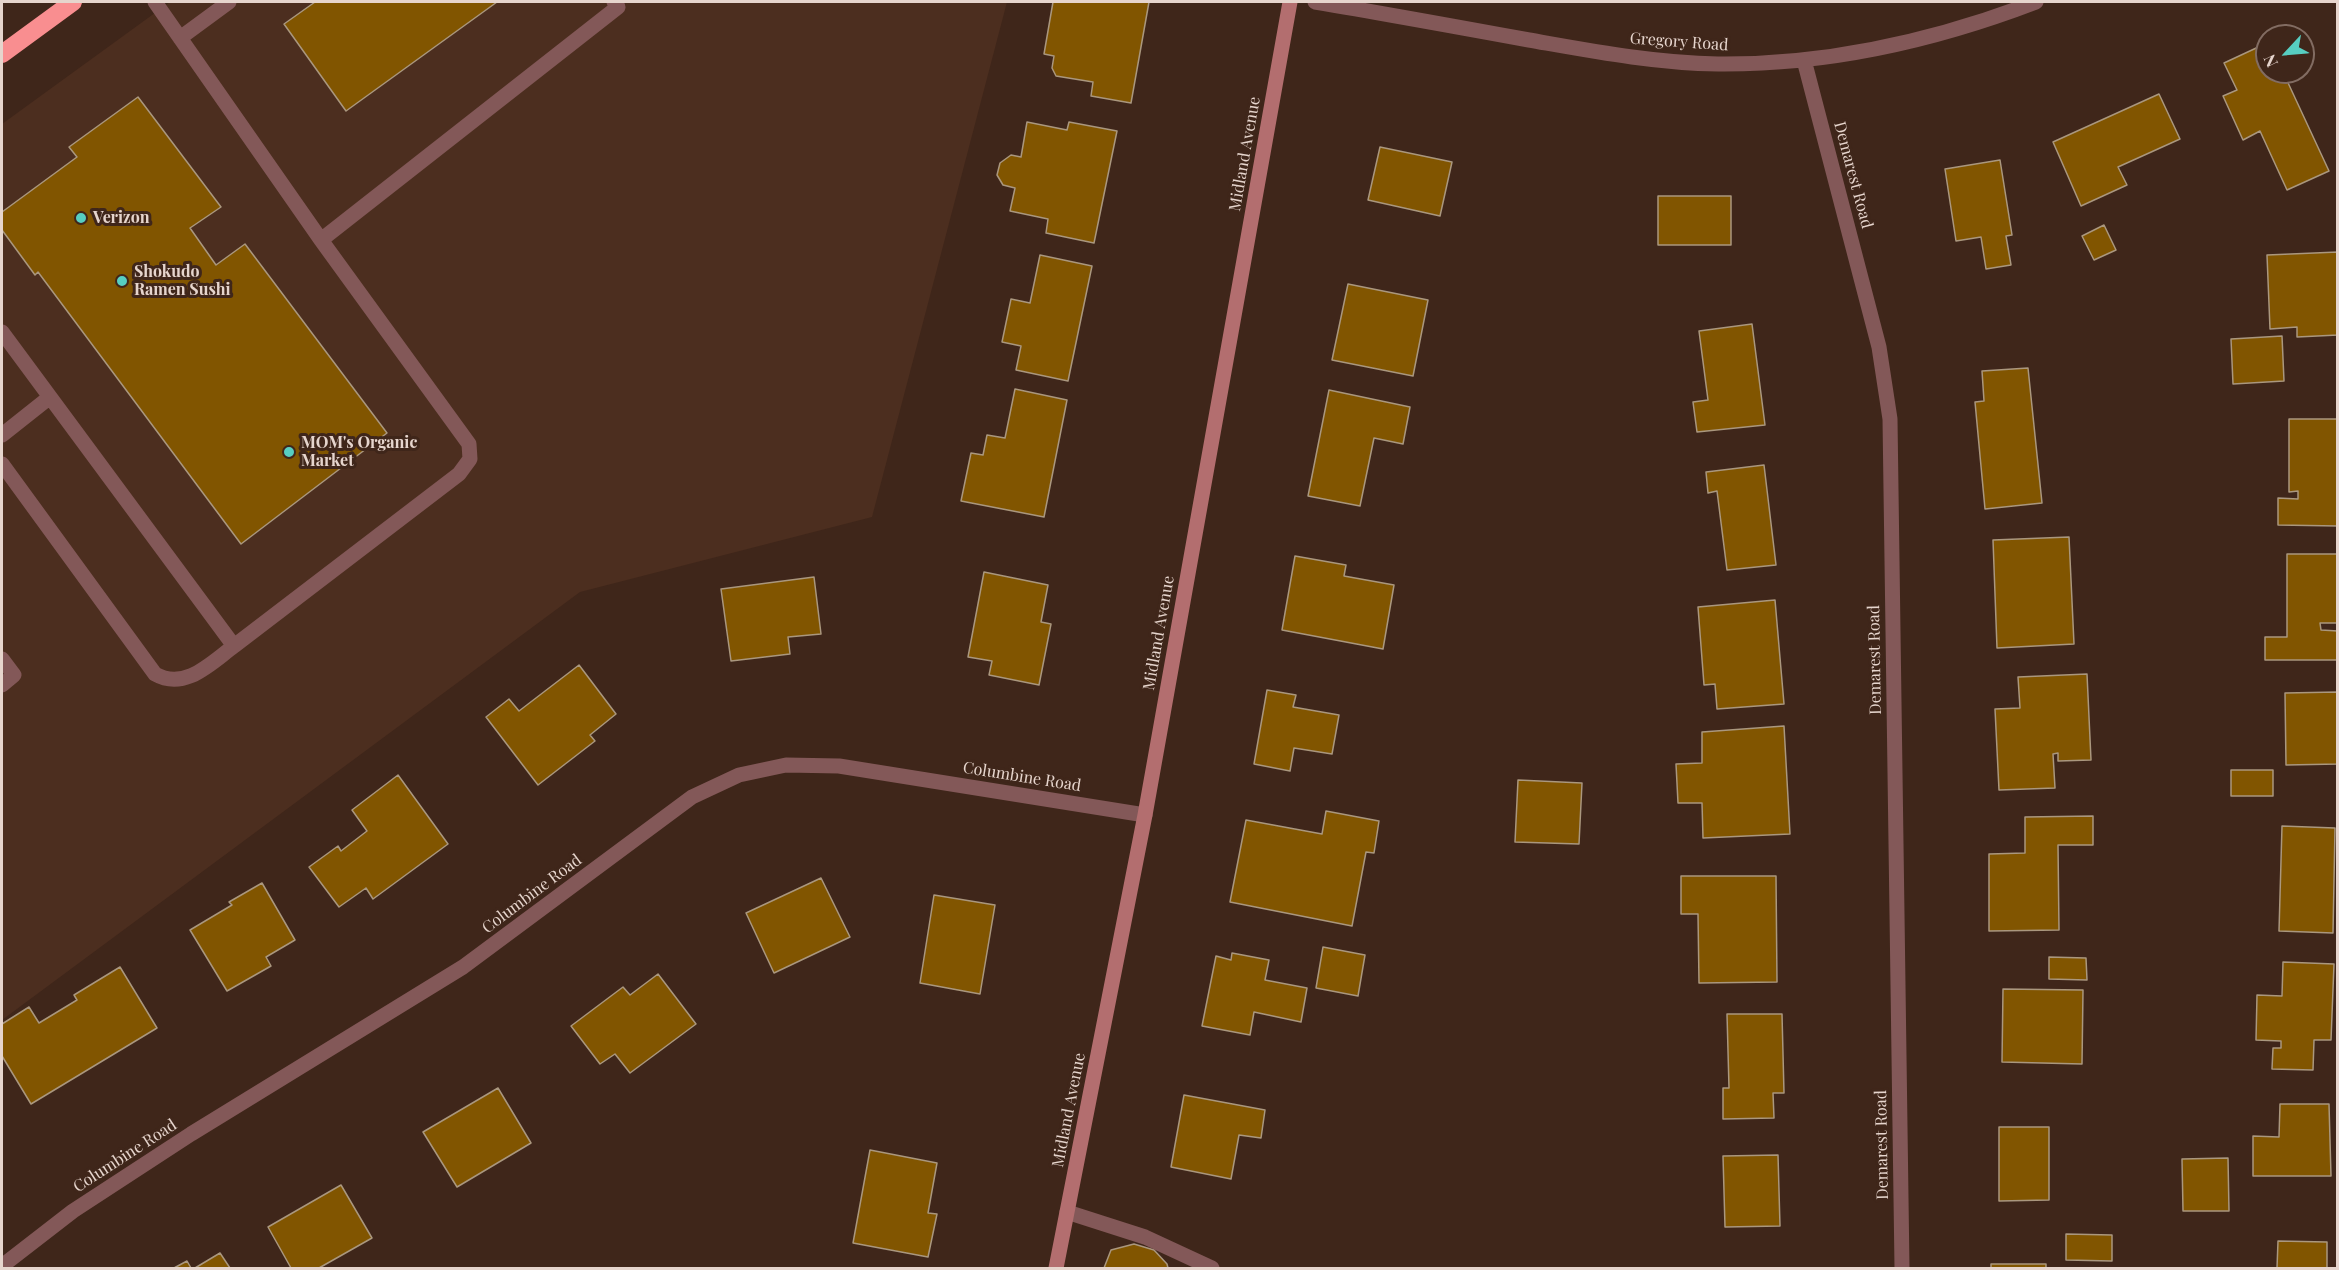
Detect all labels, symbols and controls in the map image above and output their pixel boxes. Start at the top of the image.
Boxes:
north arrow [2255,24,2315,84]
street label: Gregory Road [1629,29,1729,55]
text: N [2258,51,2282,71]
street label: Midland Avenue [1225,95,1265,213]
street label: Demarest Road [1830,119,1876,231]
place label: Verizon [93,208,150,228]
marker: Verizon [74,211,88,225]
place label: Shokudo Ramen Sushi [134,262,231,300]
marker: Shokudo Ramen Sushi [115,274,129,288]
place label: MOM's Organic Market [301,433,417,471]
marker: MOM's Organic Market [282,445,296,459]
street label: Midland Avenue [1139,574,1179,692]
street label: Demarest Road [1864,605,1886,715]
street label: Columbine Road [962,758,1082,796]
street label: Columbine Road [479,850,585,938]
street label: Midland Avenue [1049,1051,1089,1169]
street label: Demarest Road [1871,1090,1893,1200]
street label: Columbine Road [70,1115,180,1197]

